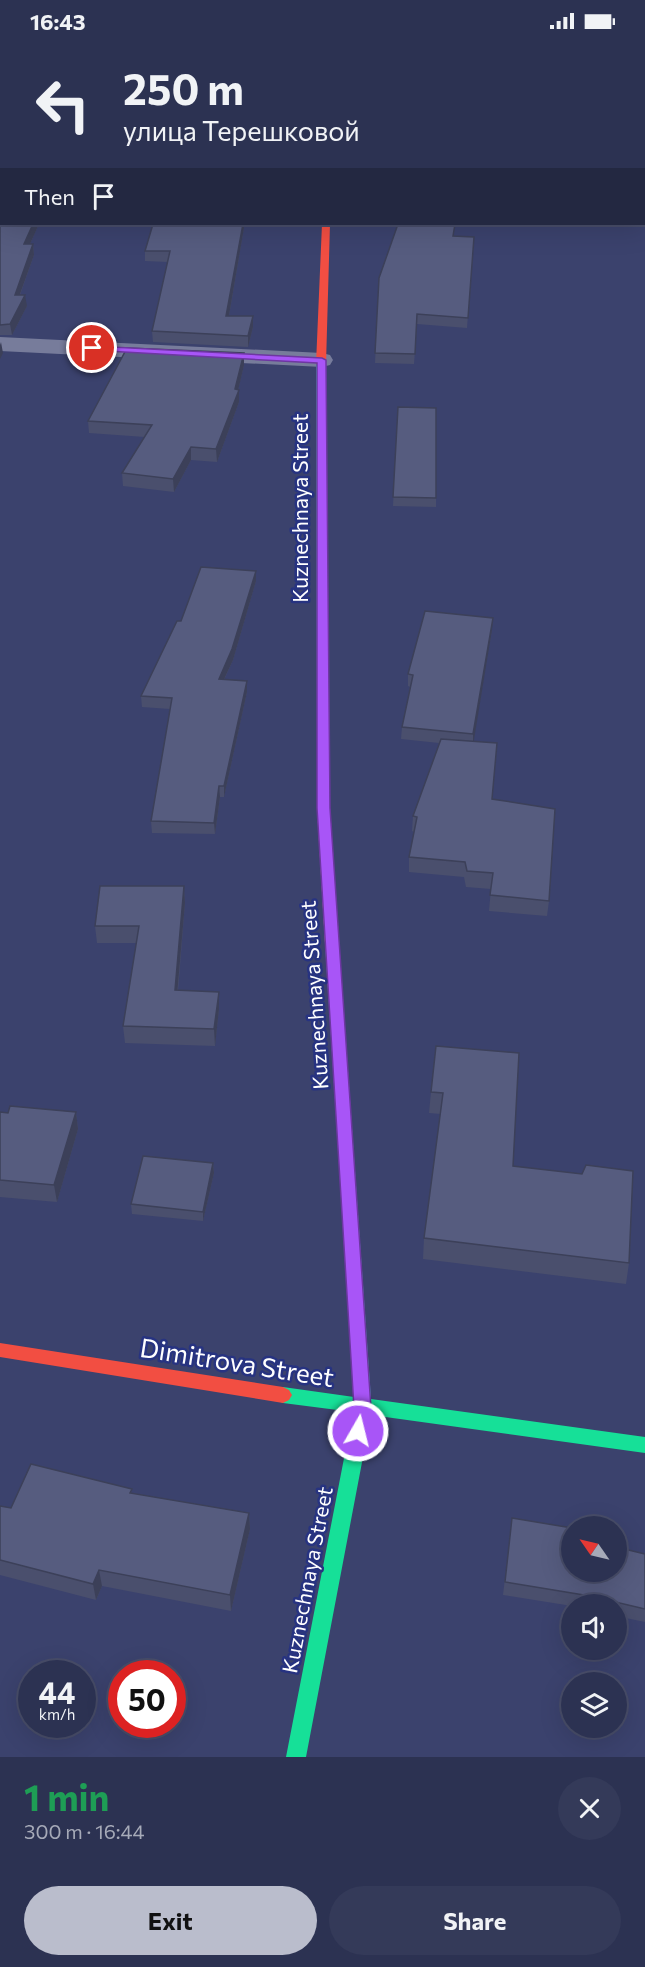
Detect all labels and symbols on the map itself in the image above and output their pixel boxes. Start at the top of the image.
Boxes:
pin [66,322,117,373]
street label: Kuznechnaya Street [287,413,312,603]
street label: Kuznechnaya Street [294,900,333,1090]
street label: Dimitrova Street [138,1331,336,1392]
position arrow [326,1399,390,1463]
street label: Kuznechnaya Street [276,1484,337,1675]
north arrow [561,1516,627,1582]
speed limit sign: 50 [108,1660,186,1738]

